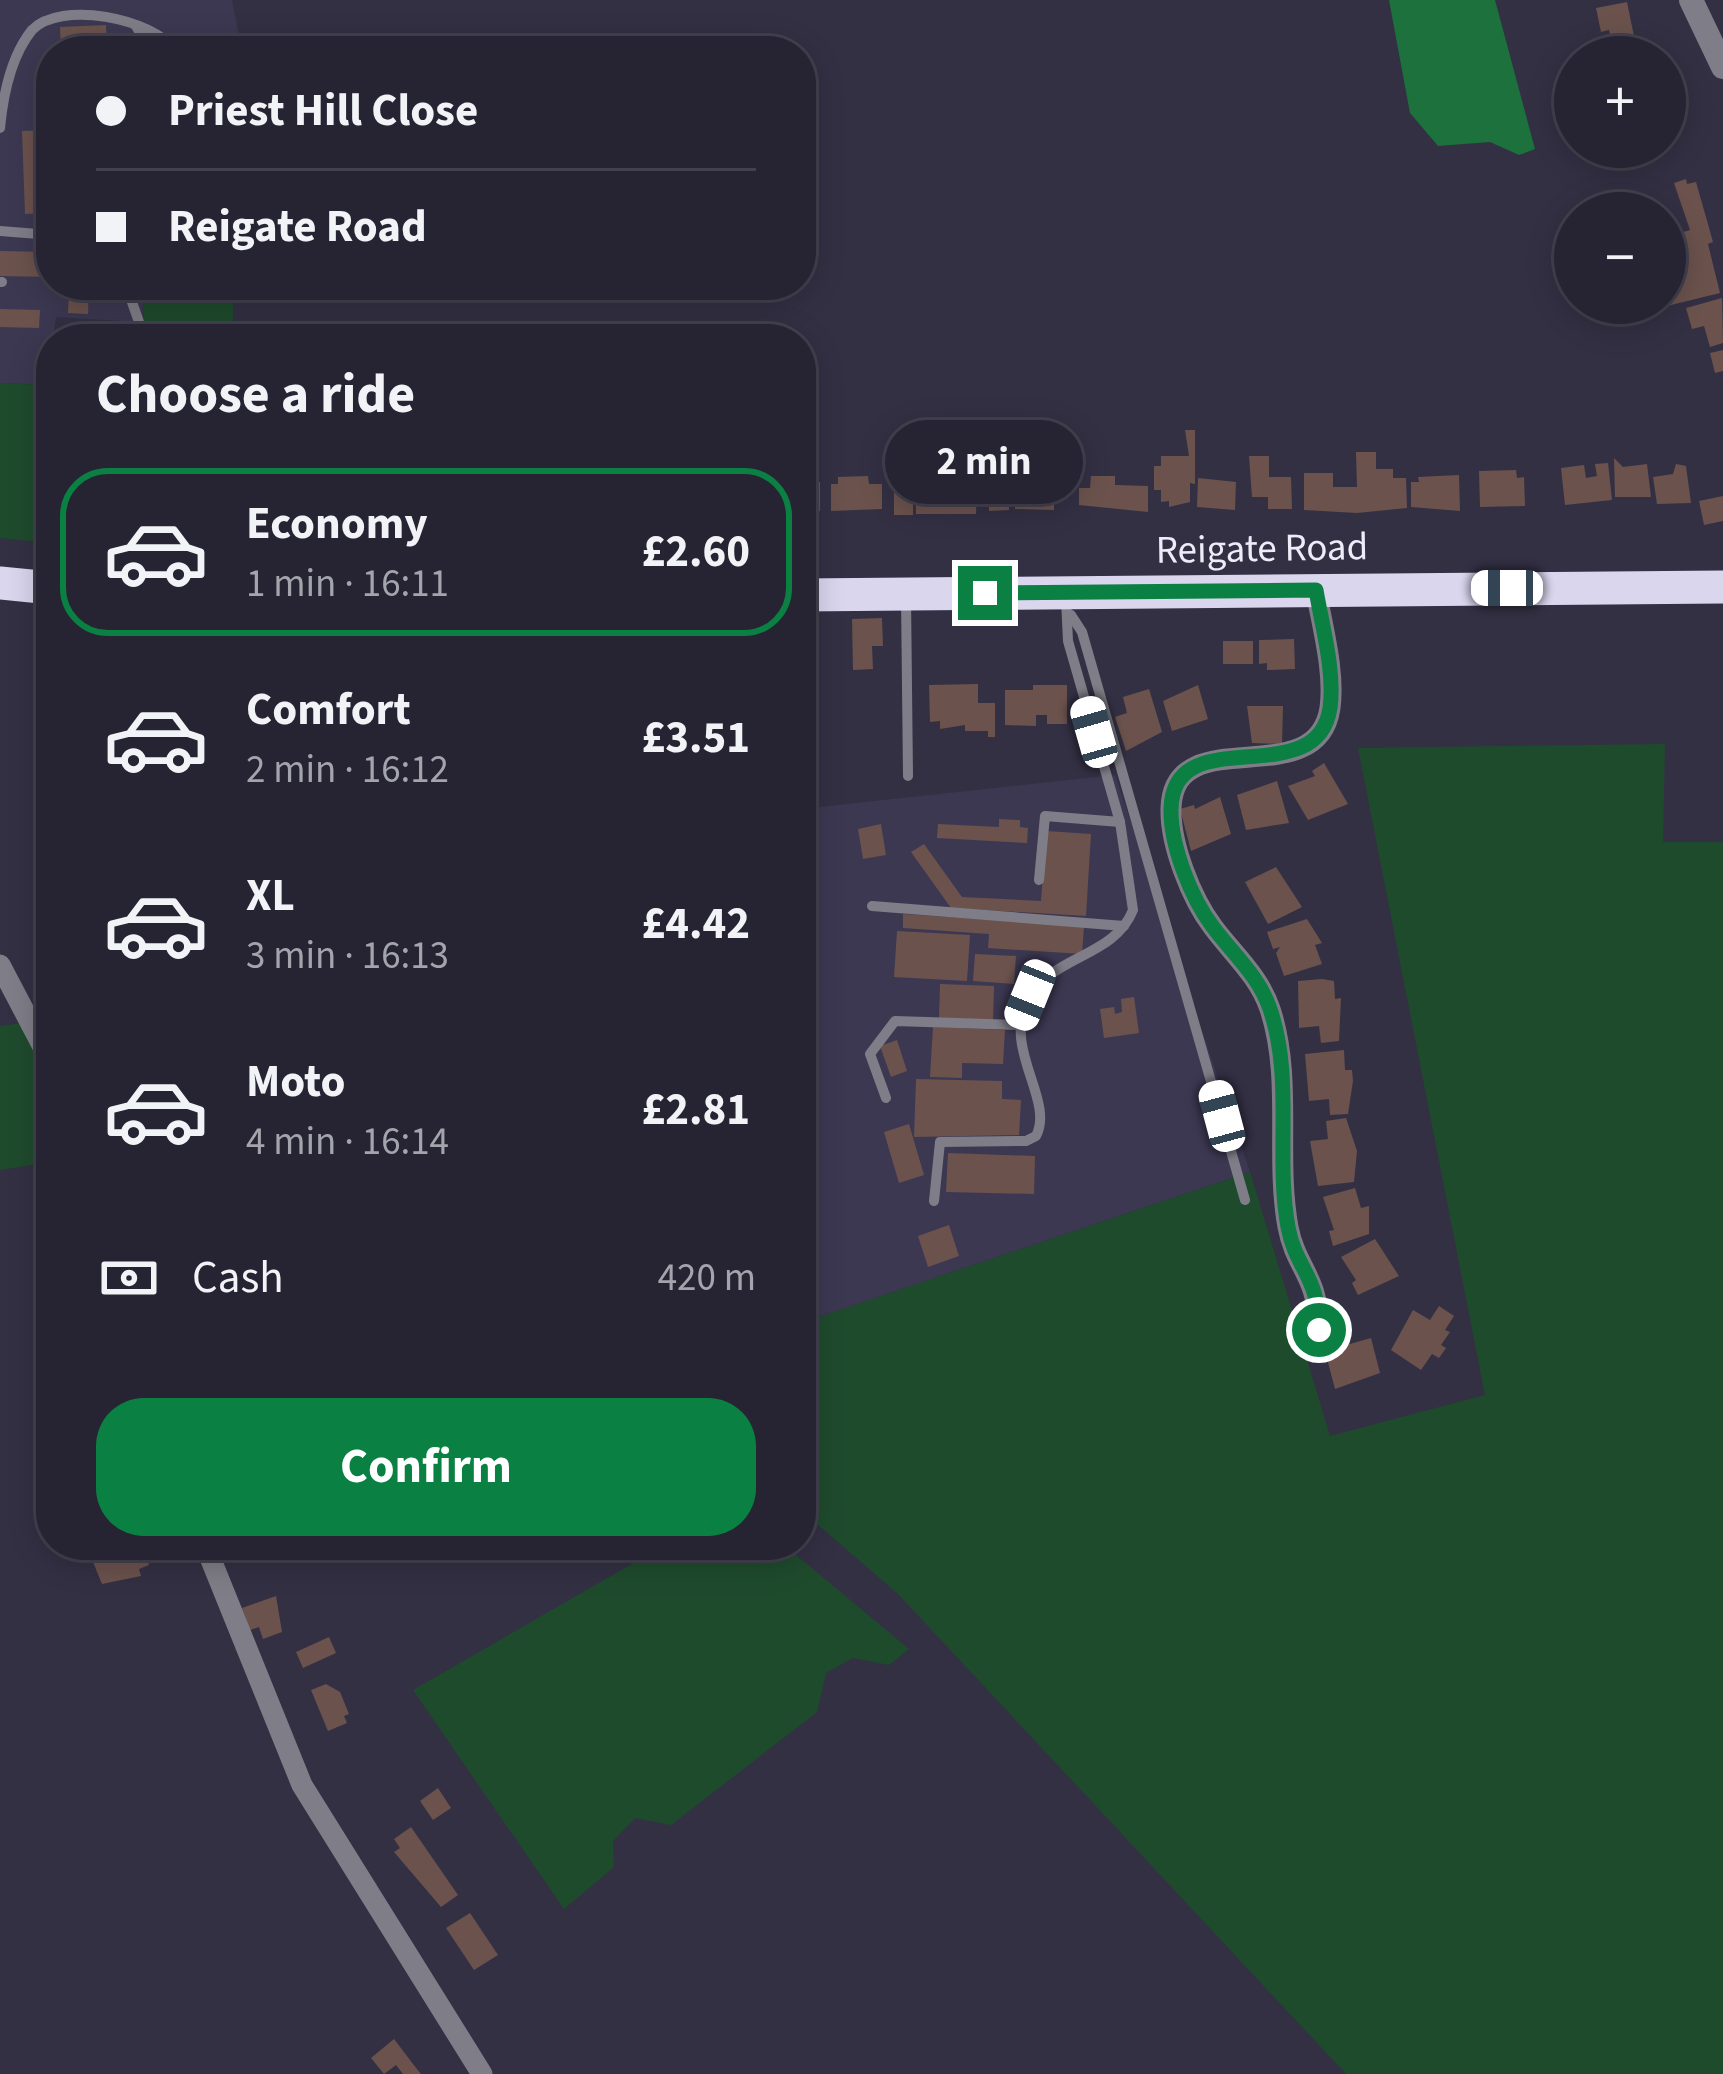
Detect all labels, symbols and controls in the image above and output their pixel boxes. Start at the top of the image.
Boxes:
map controls [1554,36,1686,324]
button: + [1554,36,1686,168]
text: Priest Hill Close [168,79,478,143]
button: − [1554,192,1686,324]
text: Reigate Road [168,195,427,259]
text: Choose a ride [96,357,415,434]
callout: 2 min [886,419,1084,503]
text: 2 min [937,434,1031,490]
text: Economy [246,492,428,556]
icon: car [102,498,210,606]
street label: Reigate Road [1155,519,1369,579]
text: £2.60 [641,520,750,584]
text: 1 min · 16:11 [246,556,449,612]
route end [958,566,1012,620]
car [1471,570,1543,606]
text: Comfort [246,678,411,742]
icon: car [102,684,210,792]
car [1067,692,1121,772]
text: £3.51 [641,706,750,770]
text: 2 min · 16:12 [246,742,449,798]
text: XL [246,864,295,928]
icon: car [102,870,210,978]
text: £4.42 [641,892,750,956]
text: 3 min · 16:13 [246,928,449,984]
car [1000,955,1060,1035]
text: Moto [246,1050,345,1114]
icon: car [102,1056,210,1164]
car [1195,1077,1249,1155]
text: £2.81 [641,1078,750,1142]
text: 4 min · 16:14 [246,1114,449,1170]
icon: cash [96,1245,162,1311]
text: Cash [192,1246,284,1310]
text: 420 m [658,1250,756,1306]
route start [1292,1303,1346,1357]
button: Confirm [96,1398,756,1536]

